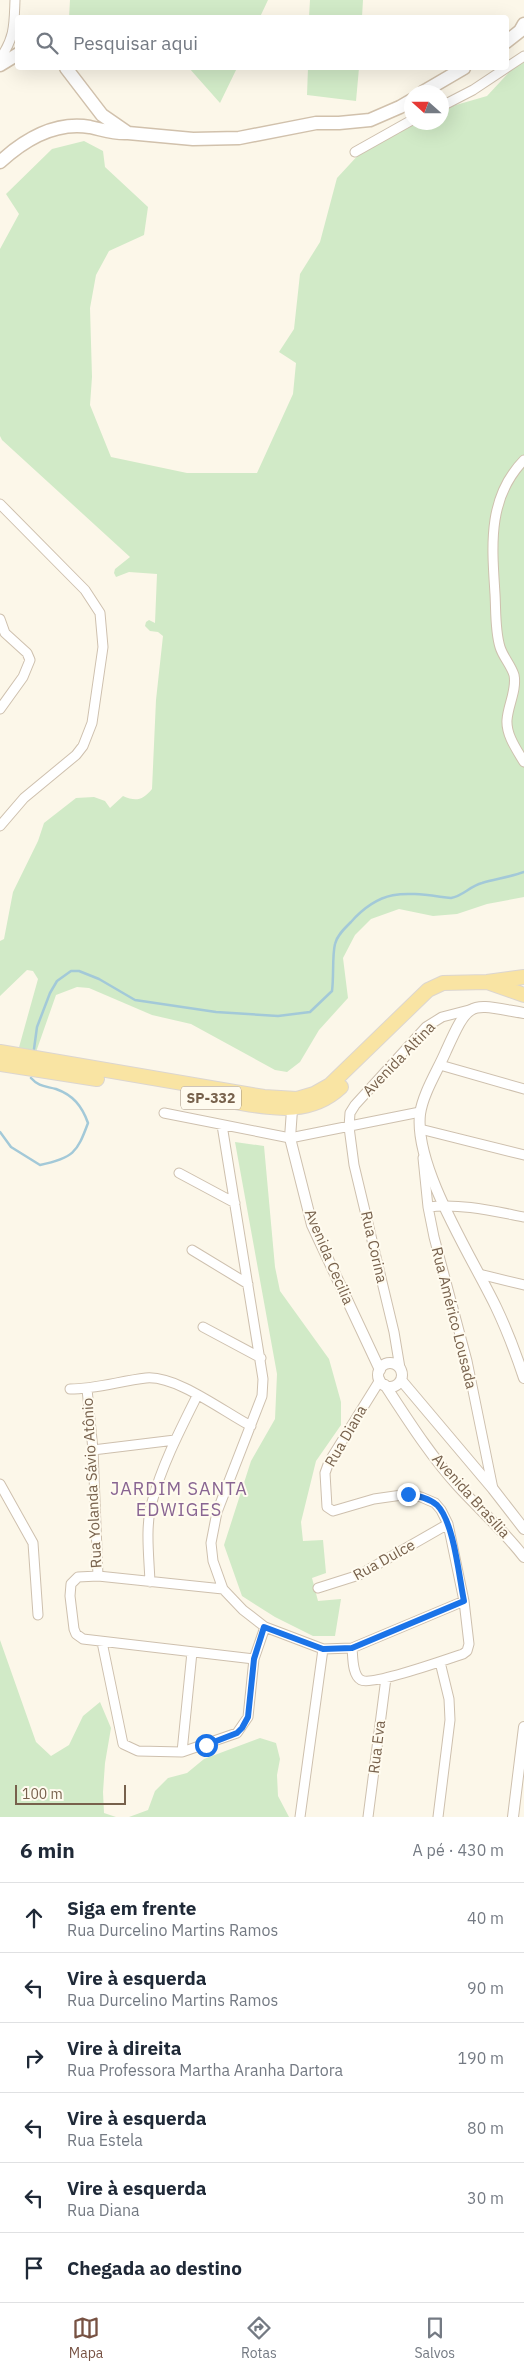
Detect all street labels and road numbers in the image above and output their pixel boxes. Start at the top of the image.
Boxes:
street label: Avenida Altina [358,1017,439,1100]
road number: SP-332 [181,1086,241,1110]
street label: Avenida Cecilia [301,1206,358,1307]
street label: Rua Corina [357,1209,392,1285]
street label: Rua Américo Lousada [428,1245,481,1391]
street label: Rua Yolanda Sávio Atônio [78,1397,105,1569]
street label: Rua Diana [320,1402,371,1470]
street label: Avenida Brasília [428,1449,514,1542]
street label: Rua Dulce [349,1535,418,1584]
street label: Rua Eva [364,1719,389,1775]

